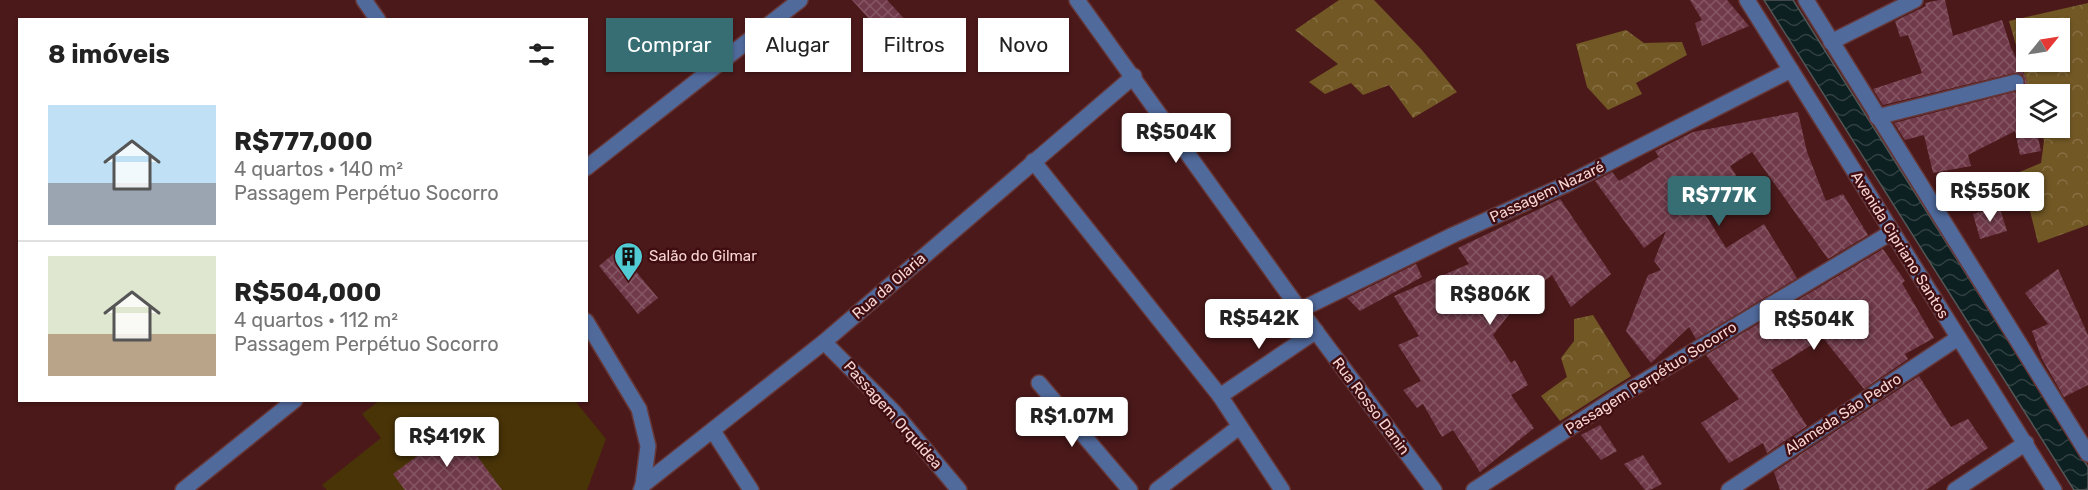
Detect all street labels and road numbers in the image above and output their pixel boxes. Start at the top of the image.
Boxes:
street label: Passagem Nazaré [1487,158,1607,226]
street label: Avenida Cipriano Santos [1847,168,1953,322]
street label: Rua da Olaria [849,249,929,323]
street label: Passagem Perpétuo Socorro [1562,318,1740,438]
street label: Rua Rosso Danin [1329,354,1413,458]
street label: Passagem Orquídea [840,357,946,473]
street label: Alameda São Pedro [1781,370,1905,458]

